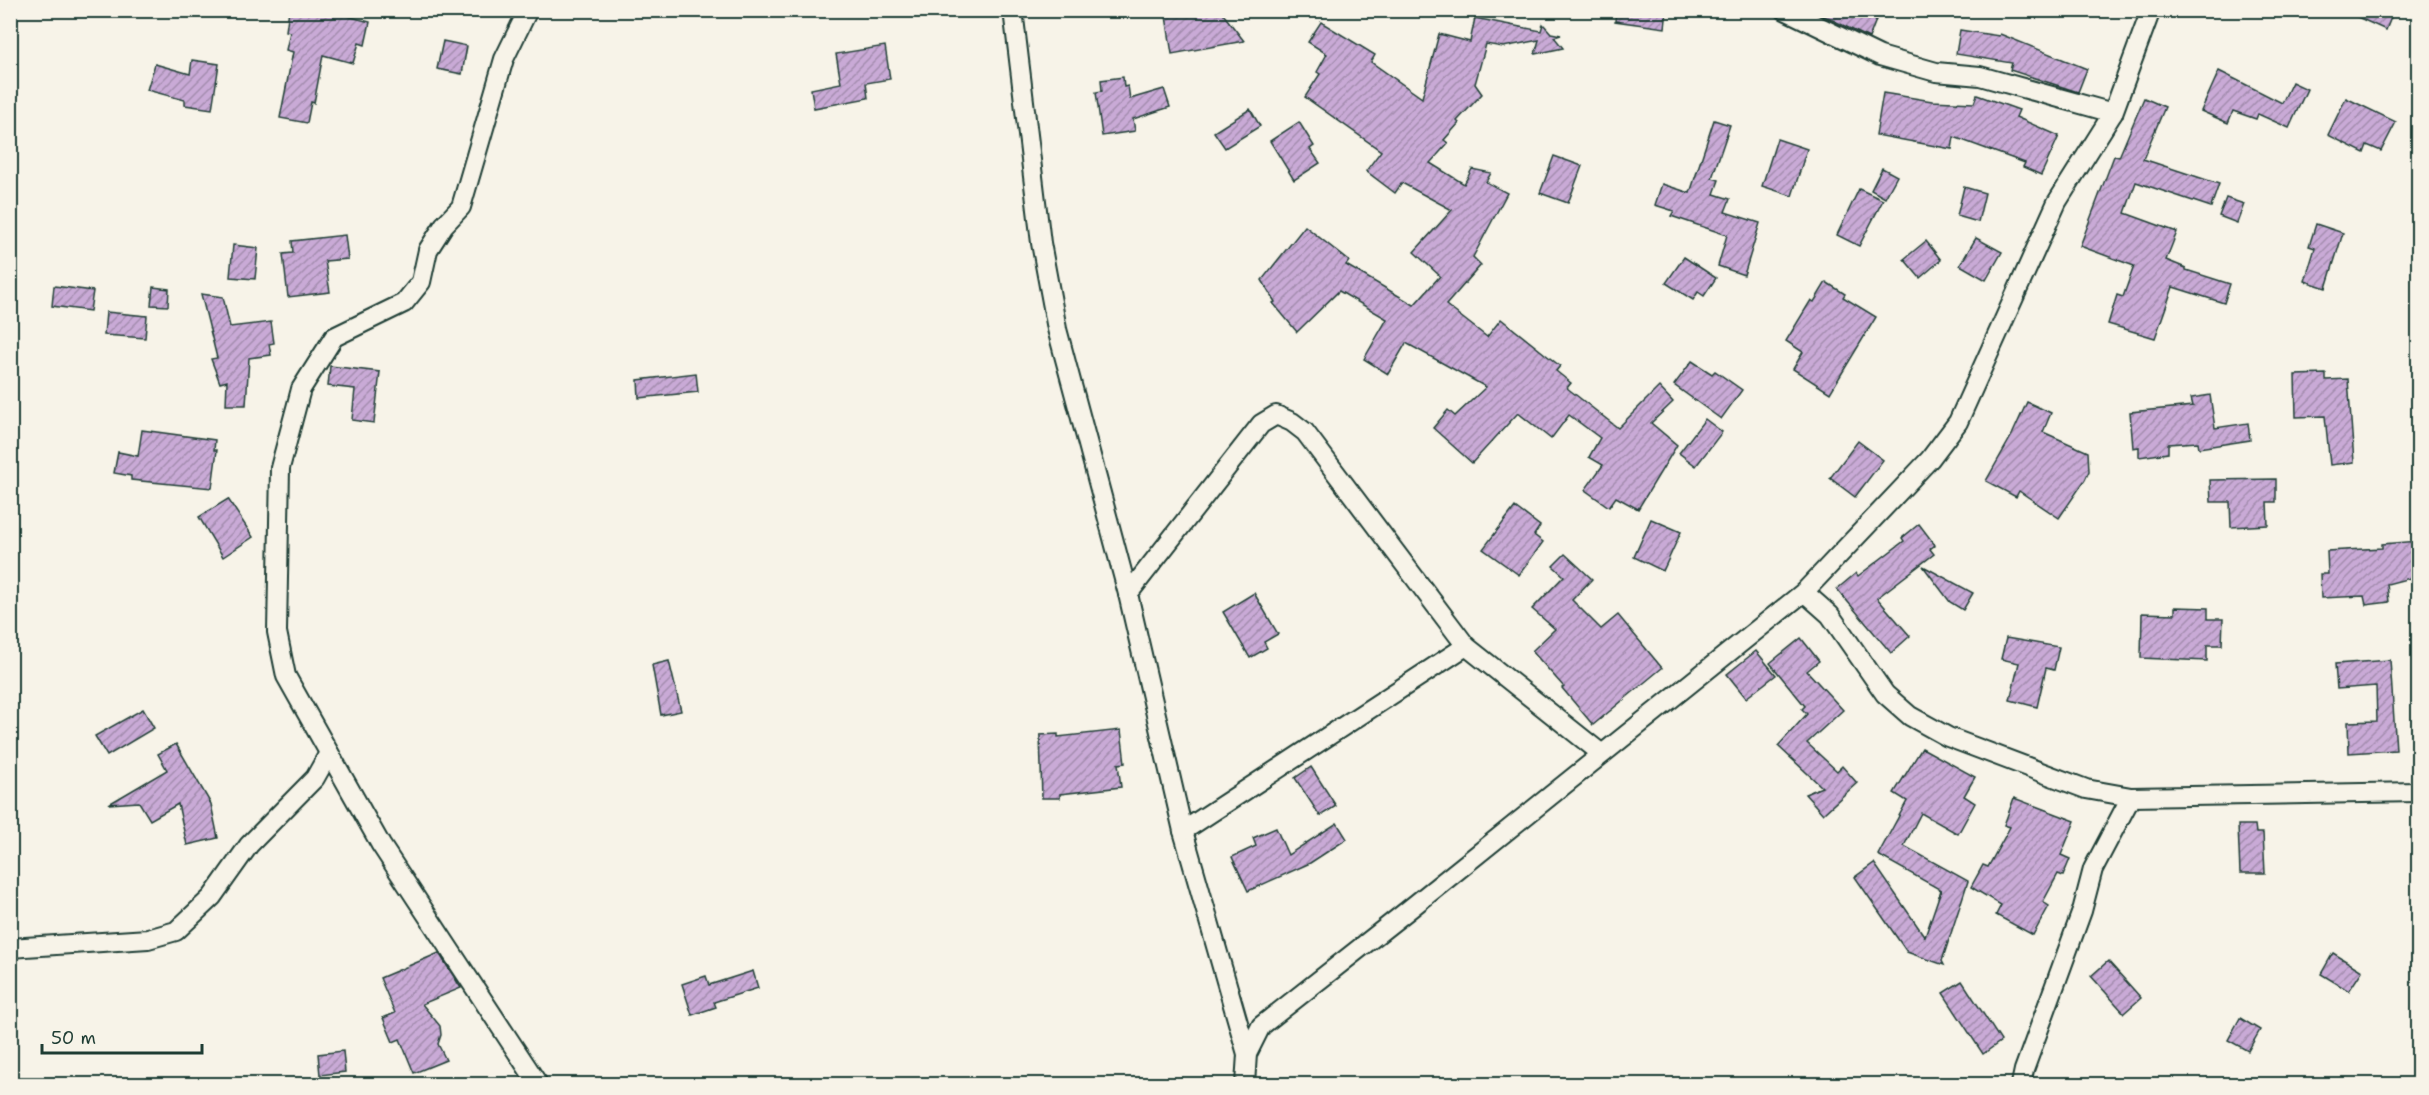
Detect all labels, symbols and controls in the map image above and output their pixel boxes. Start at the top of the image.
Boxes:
scale bar [42,1017,202,1055]
text: 50 m [51,1026,96,1050]

